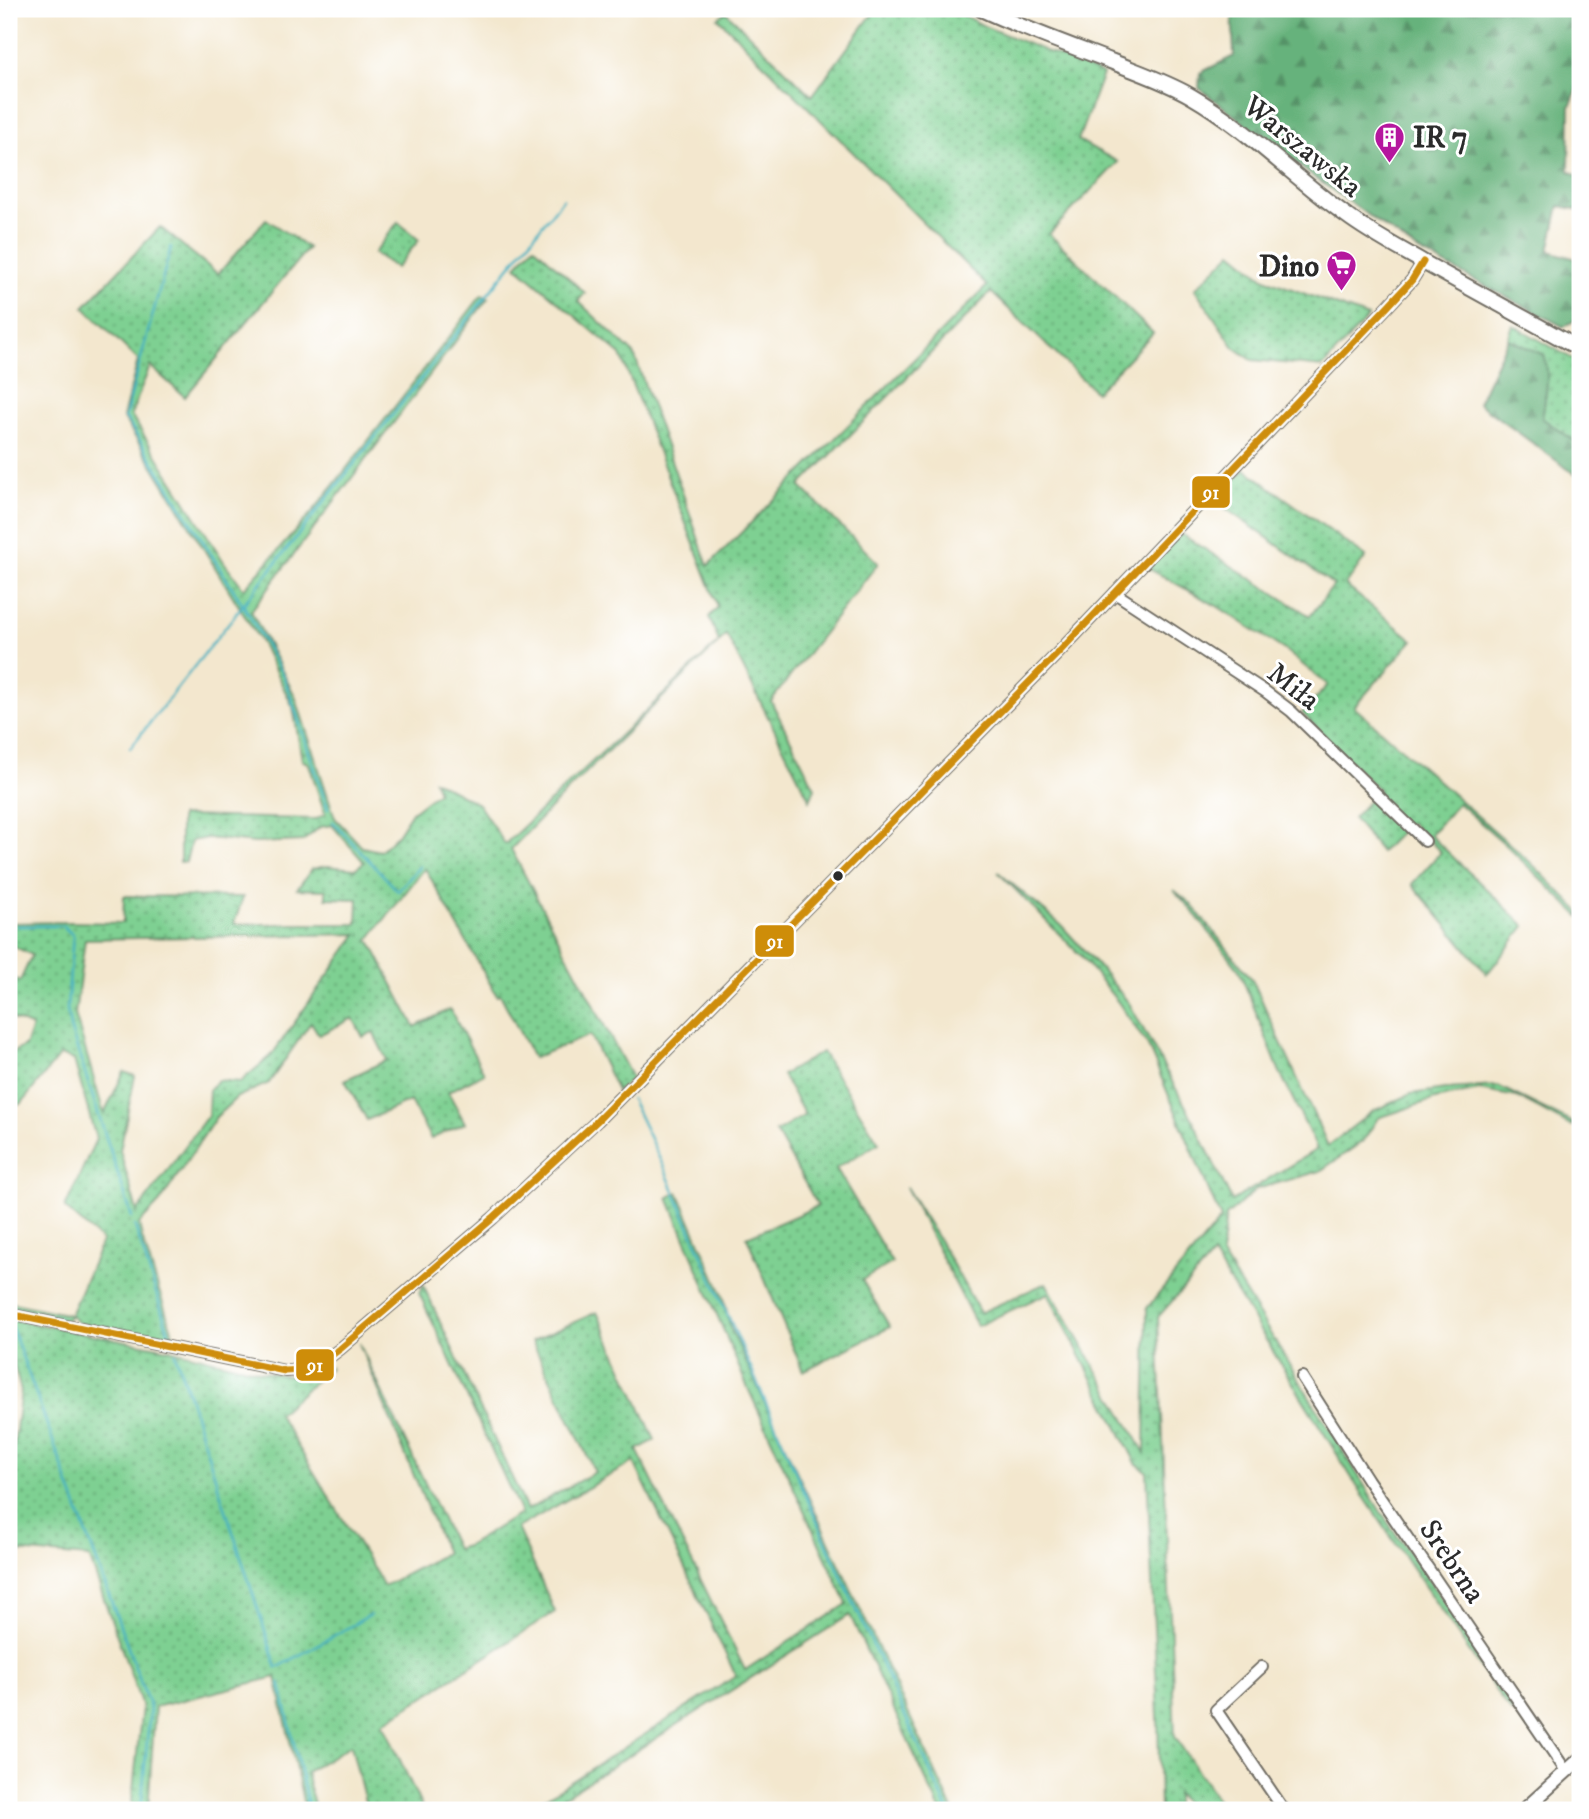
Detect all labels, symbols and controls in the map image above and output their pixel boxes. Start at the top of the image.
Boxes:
street label: Warszawska [1234,87,1369,206]
building icon: IR 7 [1373,120,1407,164]
place label: IR 7 [1413,120,1468,157]
place label: Dino [1259,249,1319,286]
supermarket icon: Dino [1325,249,1359,293]
line badge: 91 [1191,475,1231,509]
text: 91 [1201,482,1219,505]
street label: Miła [1259,655,1327,719]
unlabelled marker [831,869,845,883]
line badge: 91 [754,924,795,958]
text: 91 [765,931,783,954]
line badge: 91 [295,1348,335,1382]
text: 91 [305,1355,323,1378]
street label: Srebrna [1410,1513,1493,1611]

